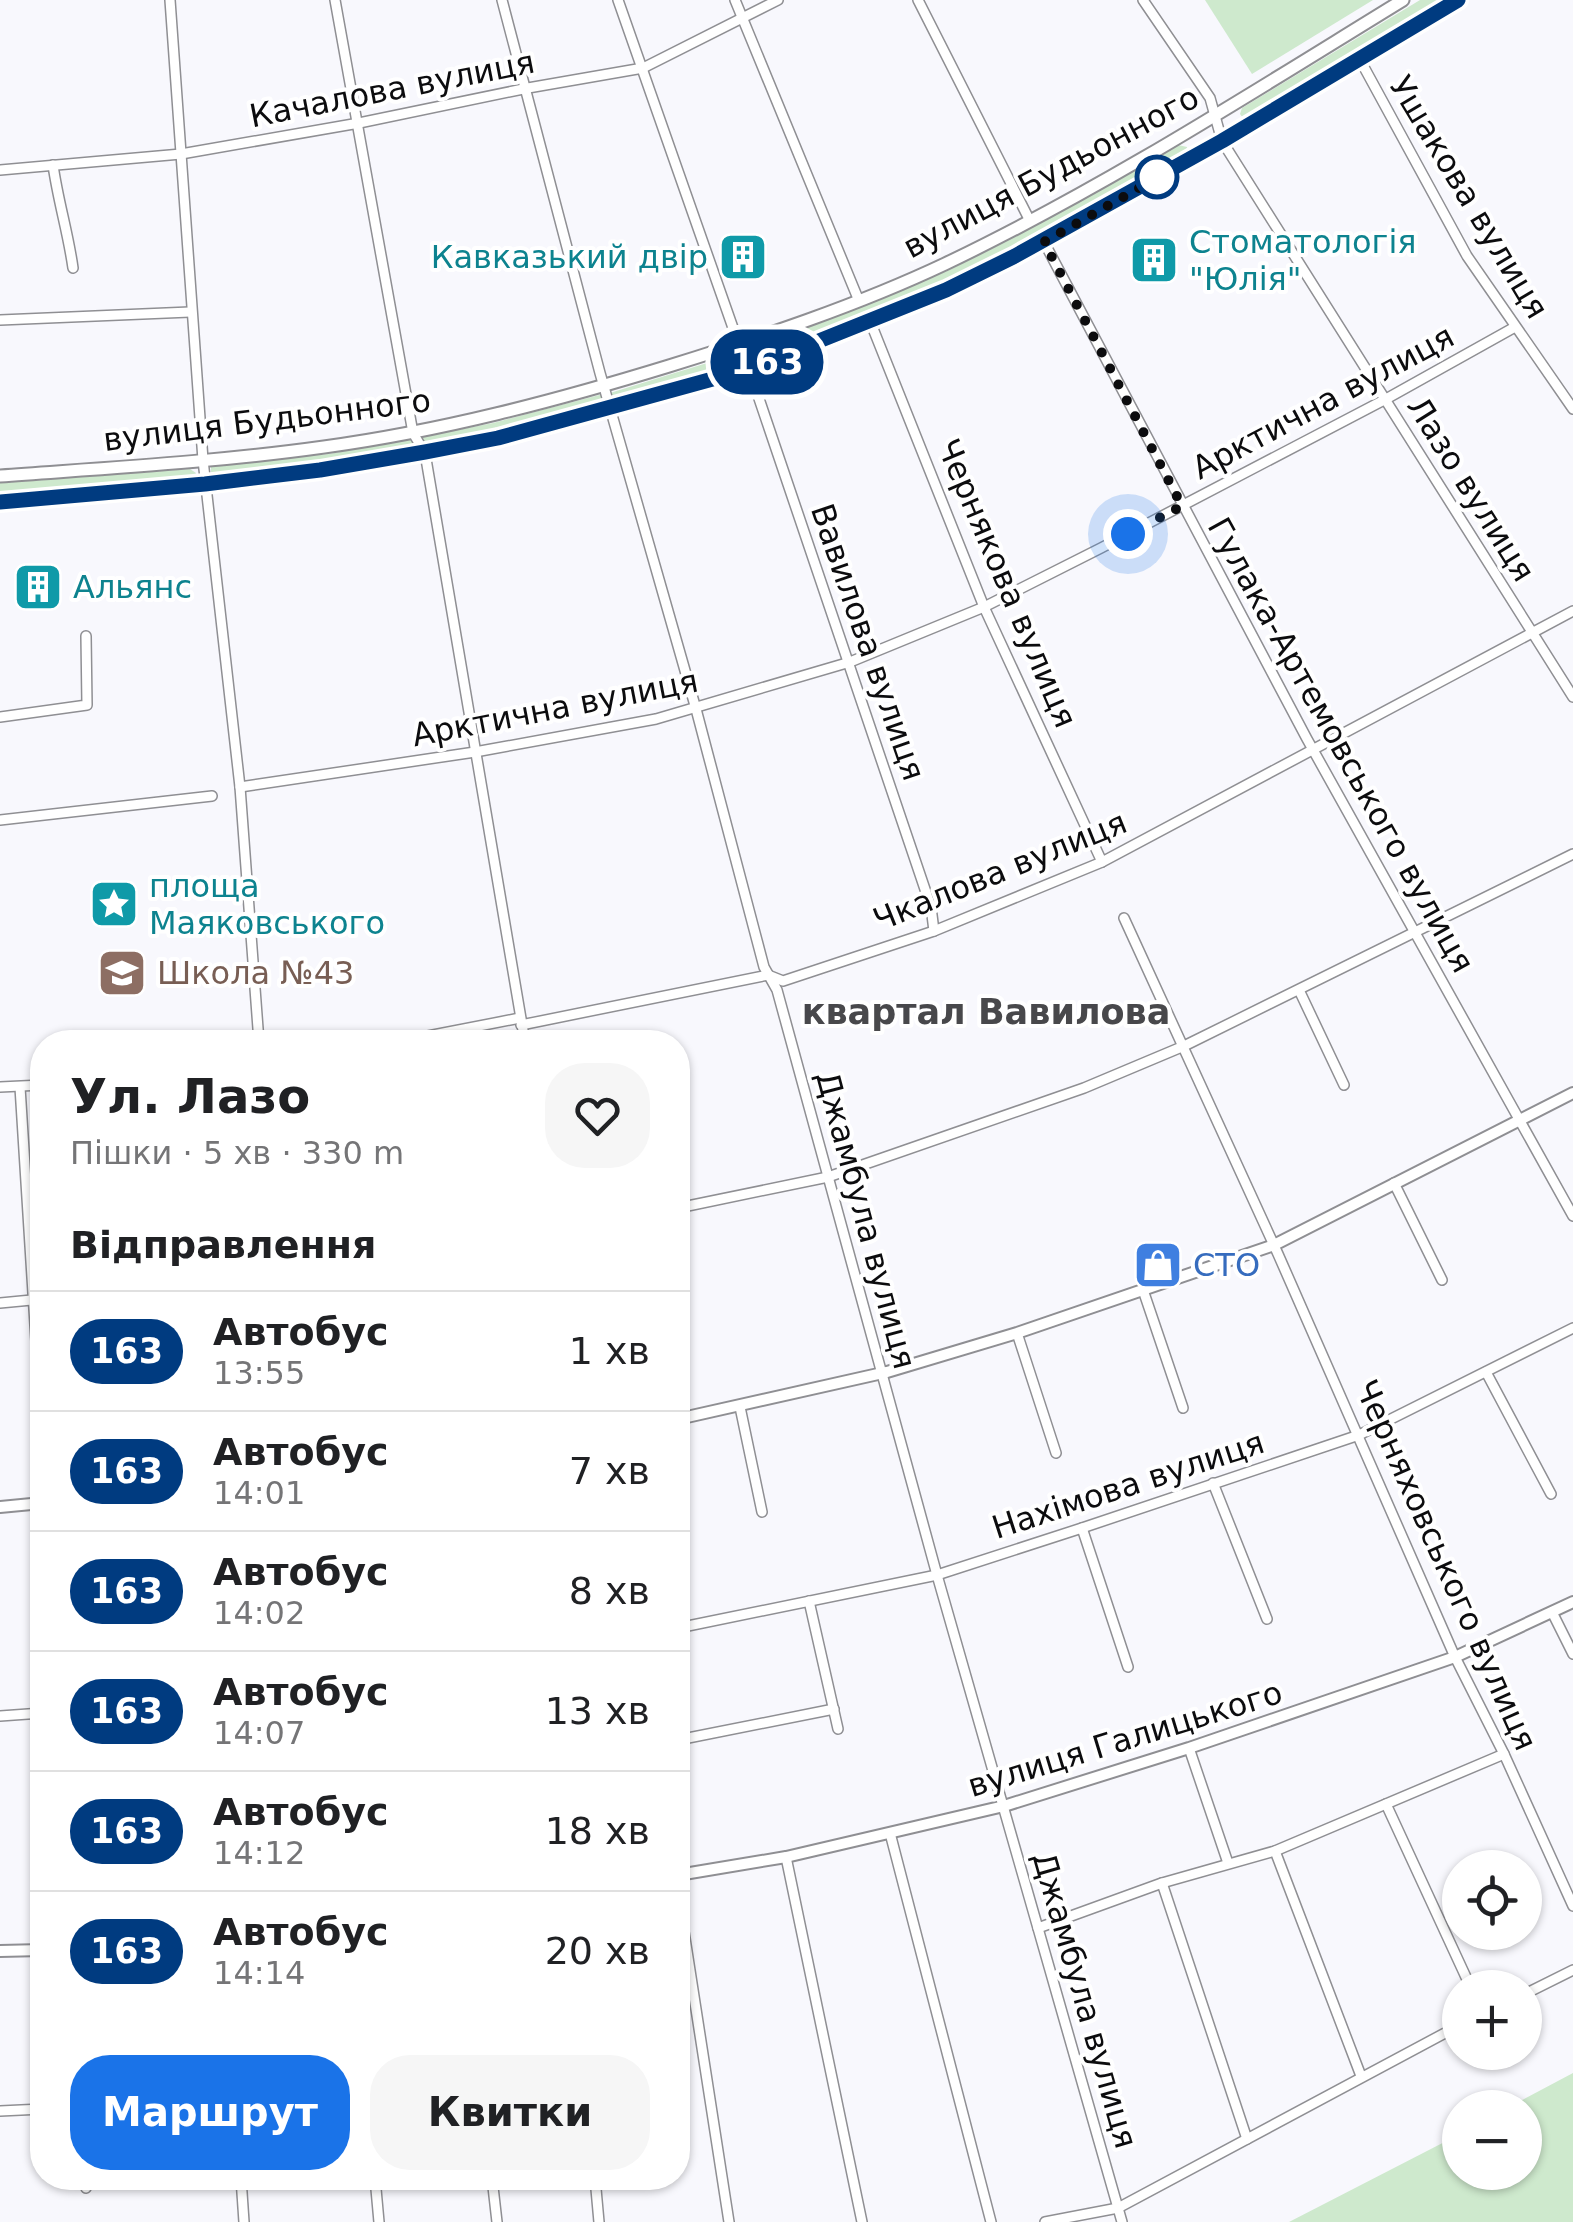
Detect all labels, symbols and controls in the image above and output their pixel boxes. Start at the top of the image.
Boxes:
street label: Качалова вулиця [246,43,538,135]
street label: Ушакова вулиця [1382,69,1556,325]
street label: вулиця Будьонного [897,78,1205,266]
unlabelled marker [1136,156,1178,198]
place label: Стоматологія "Юлія" [1189,223,1417,298]
building icon: Кавказький двір [717,231,769,283]
building icon: Стоматологія "Юлія" [1128,234,1180,286]
place label: Кавказький двір [431,238,708,276]
street label: Арктична вулиця [1186,317,1460,487]
line badge: 163 [710,330,824,394]
text: 163 [730,342,804,382]
street label: вулиця Будьонного [101,381,433,459]
street label: Лазо вулиця [1399,390,1543,588]
street label: Чернякова вулиця [929,433,1085,733]
street label: Вавилова вулиця [803,499,933,785]
your location [1103,509,1153,559]
street label: Гулака-Артемовського вулиця [1200,511,1482,979]
building icon: Альянс [12,561,64,613]
place label: Альянс [73,568,192,606]
street label: Арктична вулиця [409,662,701,754]
street label: Чкалова вулиця [868,803,1132,939]
place label: площа Маяковського [149,867,385,942]
place icon: площа Маяковського [88,878,140,930]
school or university icon: Школа №43 [96,947,148,999]
place label: Школа №43 [157,954,354,992]
district label: квартал Вавилова [802,992,1170,1032]
button: heart [545,1063,650,1168]
street label: Джамбула вулиця [808,1067,924,1373]
text: Ул. Лазо [70,1068,310,1124]
text: Пішки · 5 хв · 330 m [70,1134,404,1172]
text: Відправлення [70,1223,376,1267]
shop icon: СТО [1132,1239,1184,1291]
place label: СТО [1193,1246,1260,1284]
text: Автобус [213,1310,388,1354]
text: 1 хв [569,1329,650,1373]
text: 163 [90,1331,163,1371]
text: 13:55 [213,1354,305,1392]
street label: Черняховського вулиця [1347,1374,1545,1756]
street label: Нахімова вулиця [987,1423,1269,1547]
text: Автобус [213,1430,388,1474]
text: 7 хв [569,1449,650,1493]
text: 163 [90,1451,163,1491]
text: 14:01 [213,1474,305,1512]
text: Автобус [213,1550,388,1594]
text: 8 хв [569,1569,650,1613]
text: 163 [90,1571,163,1611]
text: 14:02 [213,1594,305,1632]
text: Автобус [213,1670,388,1714]
street label: вулиця Галицького [963,1673,1287,1805]
text: 13 хв [545,1689,650,1733]
text: 163 [90,1691,163,1731]
text: 14:07 [213,1714,305,1752]
text: Автобус [213,1790,388,1834]
text: 18 хв [545,1809,650,1853]
text: 163 [90,1811,163,1851]
text: 14:12 [213,1834,305,1872]
street label: Джамбула вулиця [1024,1847,1146,2153]
map controls [1442,1850,1542,2190]
button: locate [1442,1850,1542,1950]
text: Автобус [213,1910,388,1954]
text: 20 хв [545,1929,650,1973]
text: 163 [90,1931,163,1971]
text: 14:14 [213,1954,305,1992]
button: + [1442,1970,1542,2070]
button: Маршрут [70,2055,350,2170]
button: Квитки [370,2055,650,2170]
button: − [1442,2090,1542,2190]

